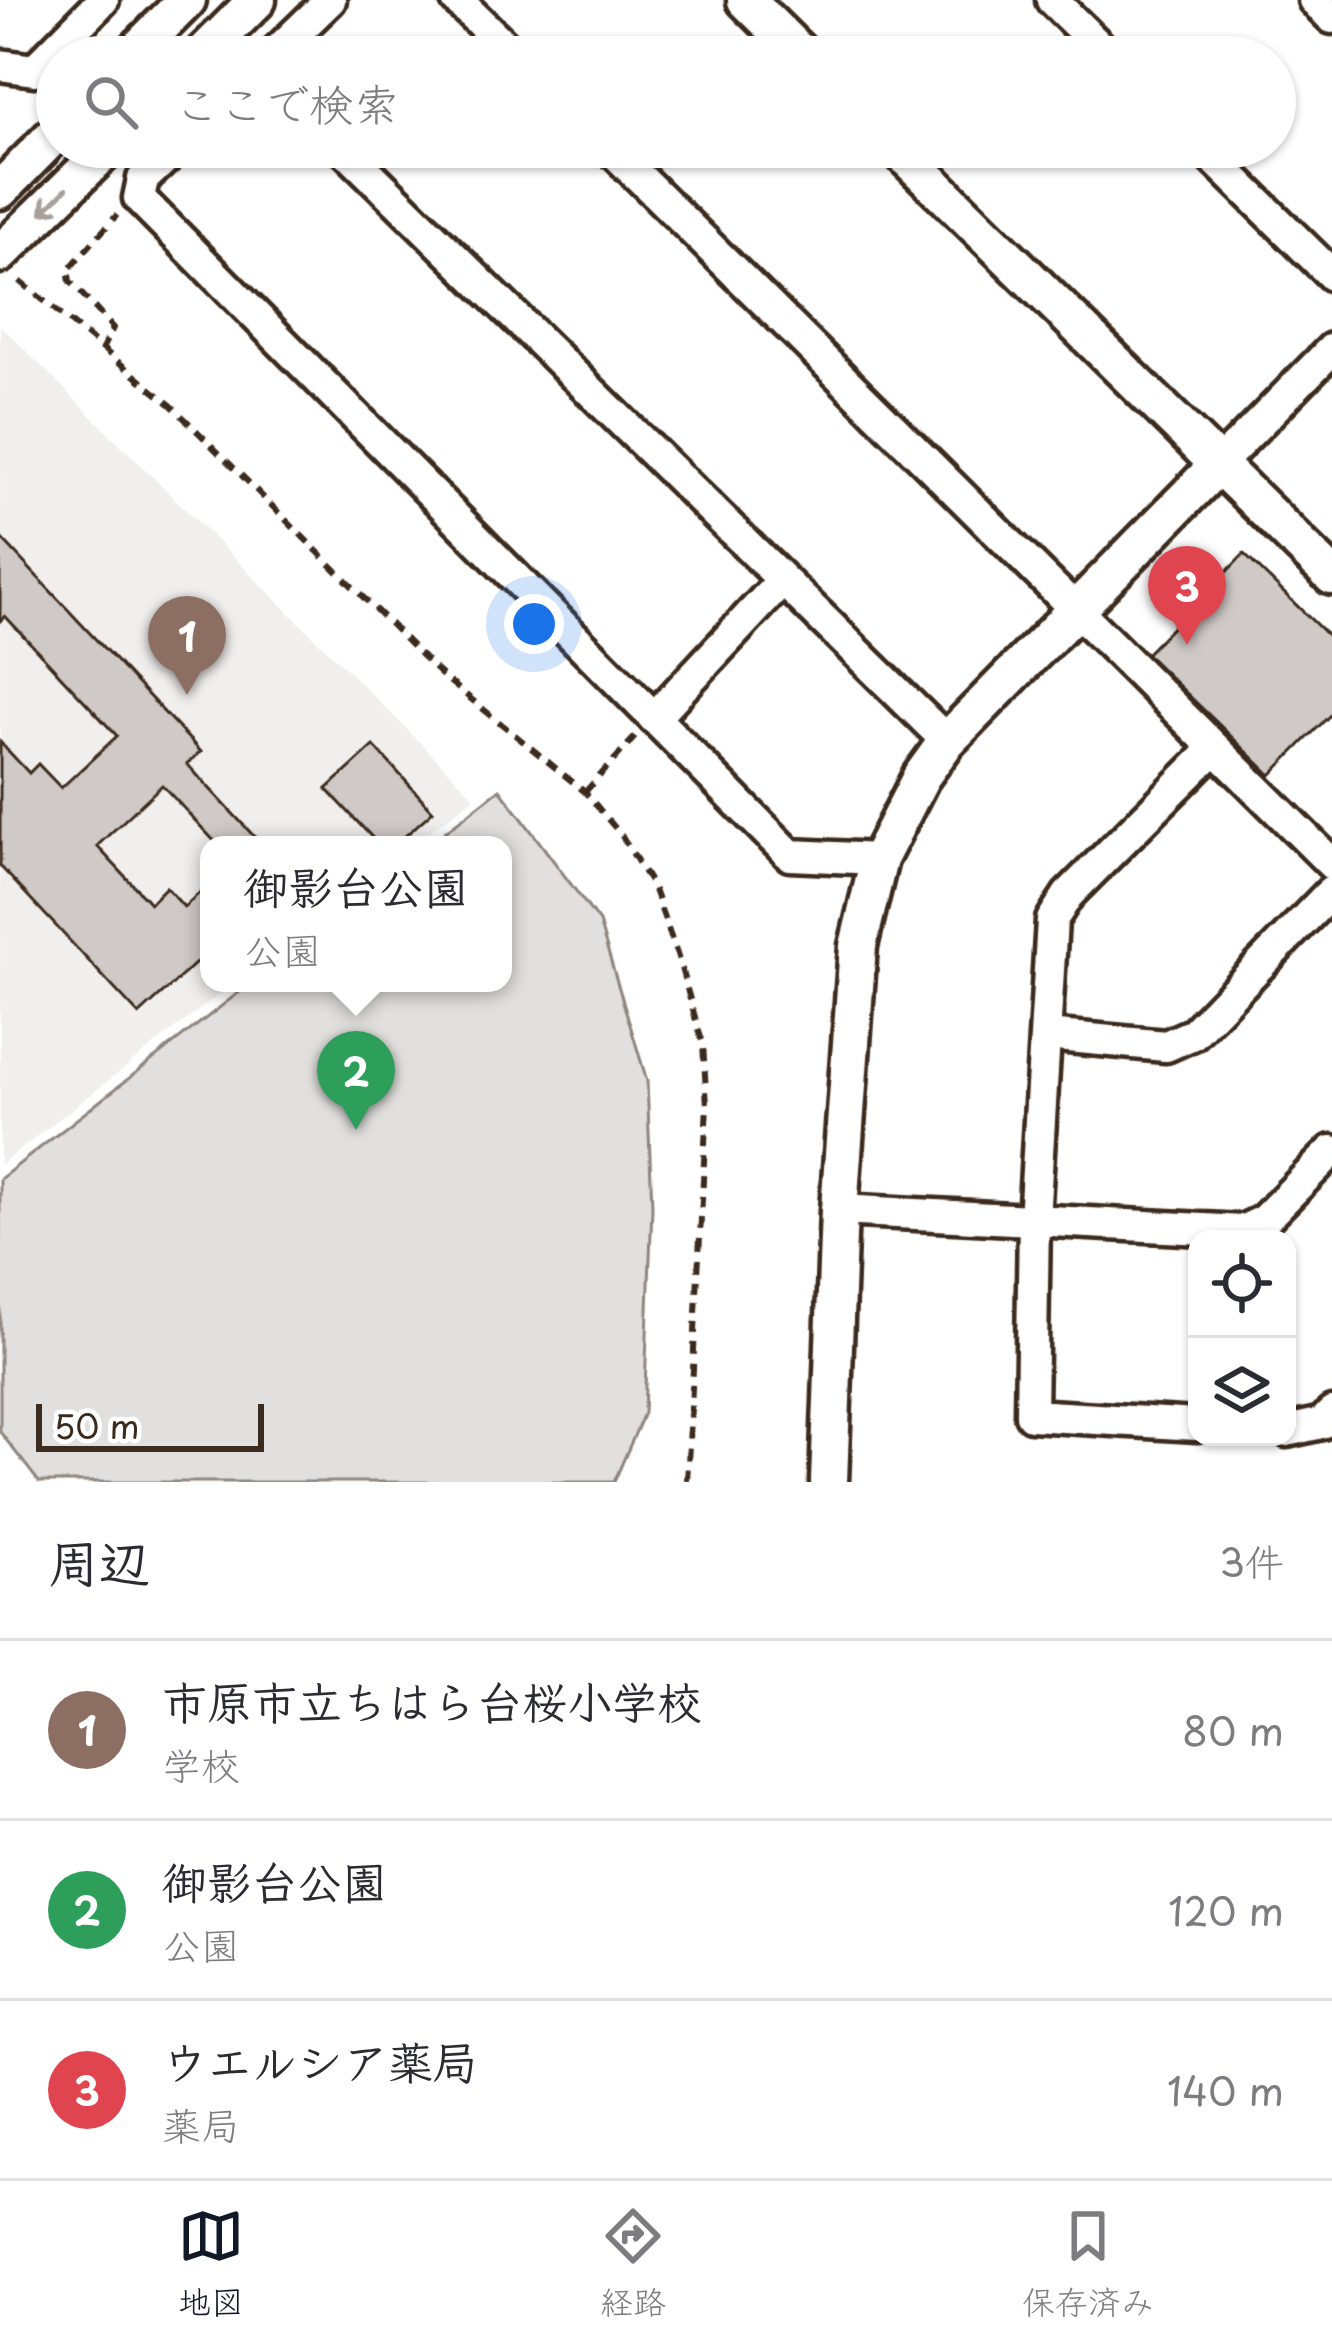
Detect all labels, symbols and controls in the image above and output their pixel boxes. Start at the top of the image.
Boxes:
search box [36,36,1296,168]
text: ここで検索 [174,68,399,136]
icon: search [78,69,144,135]
one-way arrow [40,186,69,214]
pin: 3 [1148,546,1226,645]
your location [504,594,564,654]
pin: 1 [148,596,226,695]
popup [200,836,512,992]
text: 御影台公園 [243,851,469,919]
text: 公園 [243,919,322,978]
pin: 2 [317,1031,395,1130]
map controls [1188,1230,1296,1446]
button: locate [1188,1230,1296,1338]
button: layers [1188,1338,1296,1446]
scale bar [36,1398,264,1451]
text: 50 m [54,1400,140,1450]
text: 周辺 [48,1522,150,1599]
text: 3件 [1219,1531,1284,1590]
text: 市原市立ちはら台桜小学校 [162,1666,702,1734]
text: 1 [78,1700,96,1759]
text: 80 m [1182,1700,1284,1759]
text: 学校 [162,1734,240,1793]
text: 御影台公園 [162,1846,387,1914]
text: 2 [73,1880,101,1939]
text: 120 m [1168,1880,1284,1939]
text: 公園 [162,1914,240,1973]
text: ウエルシア薬局 [162,2026,478,2094]
text: 3 [74,2060,100,2119]
text: 140 m [1167,2060,1284,2119]
text: 薬局 [162,2094,240,2153]
tab: 地図 [178,2203,244,2325]
tab: 経路 [600,2203,666,2325]
tab: 保存済み [1022,2203,1154,2325]

